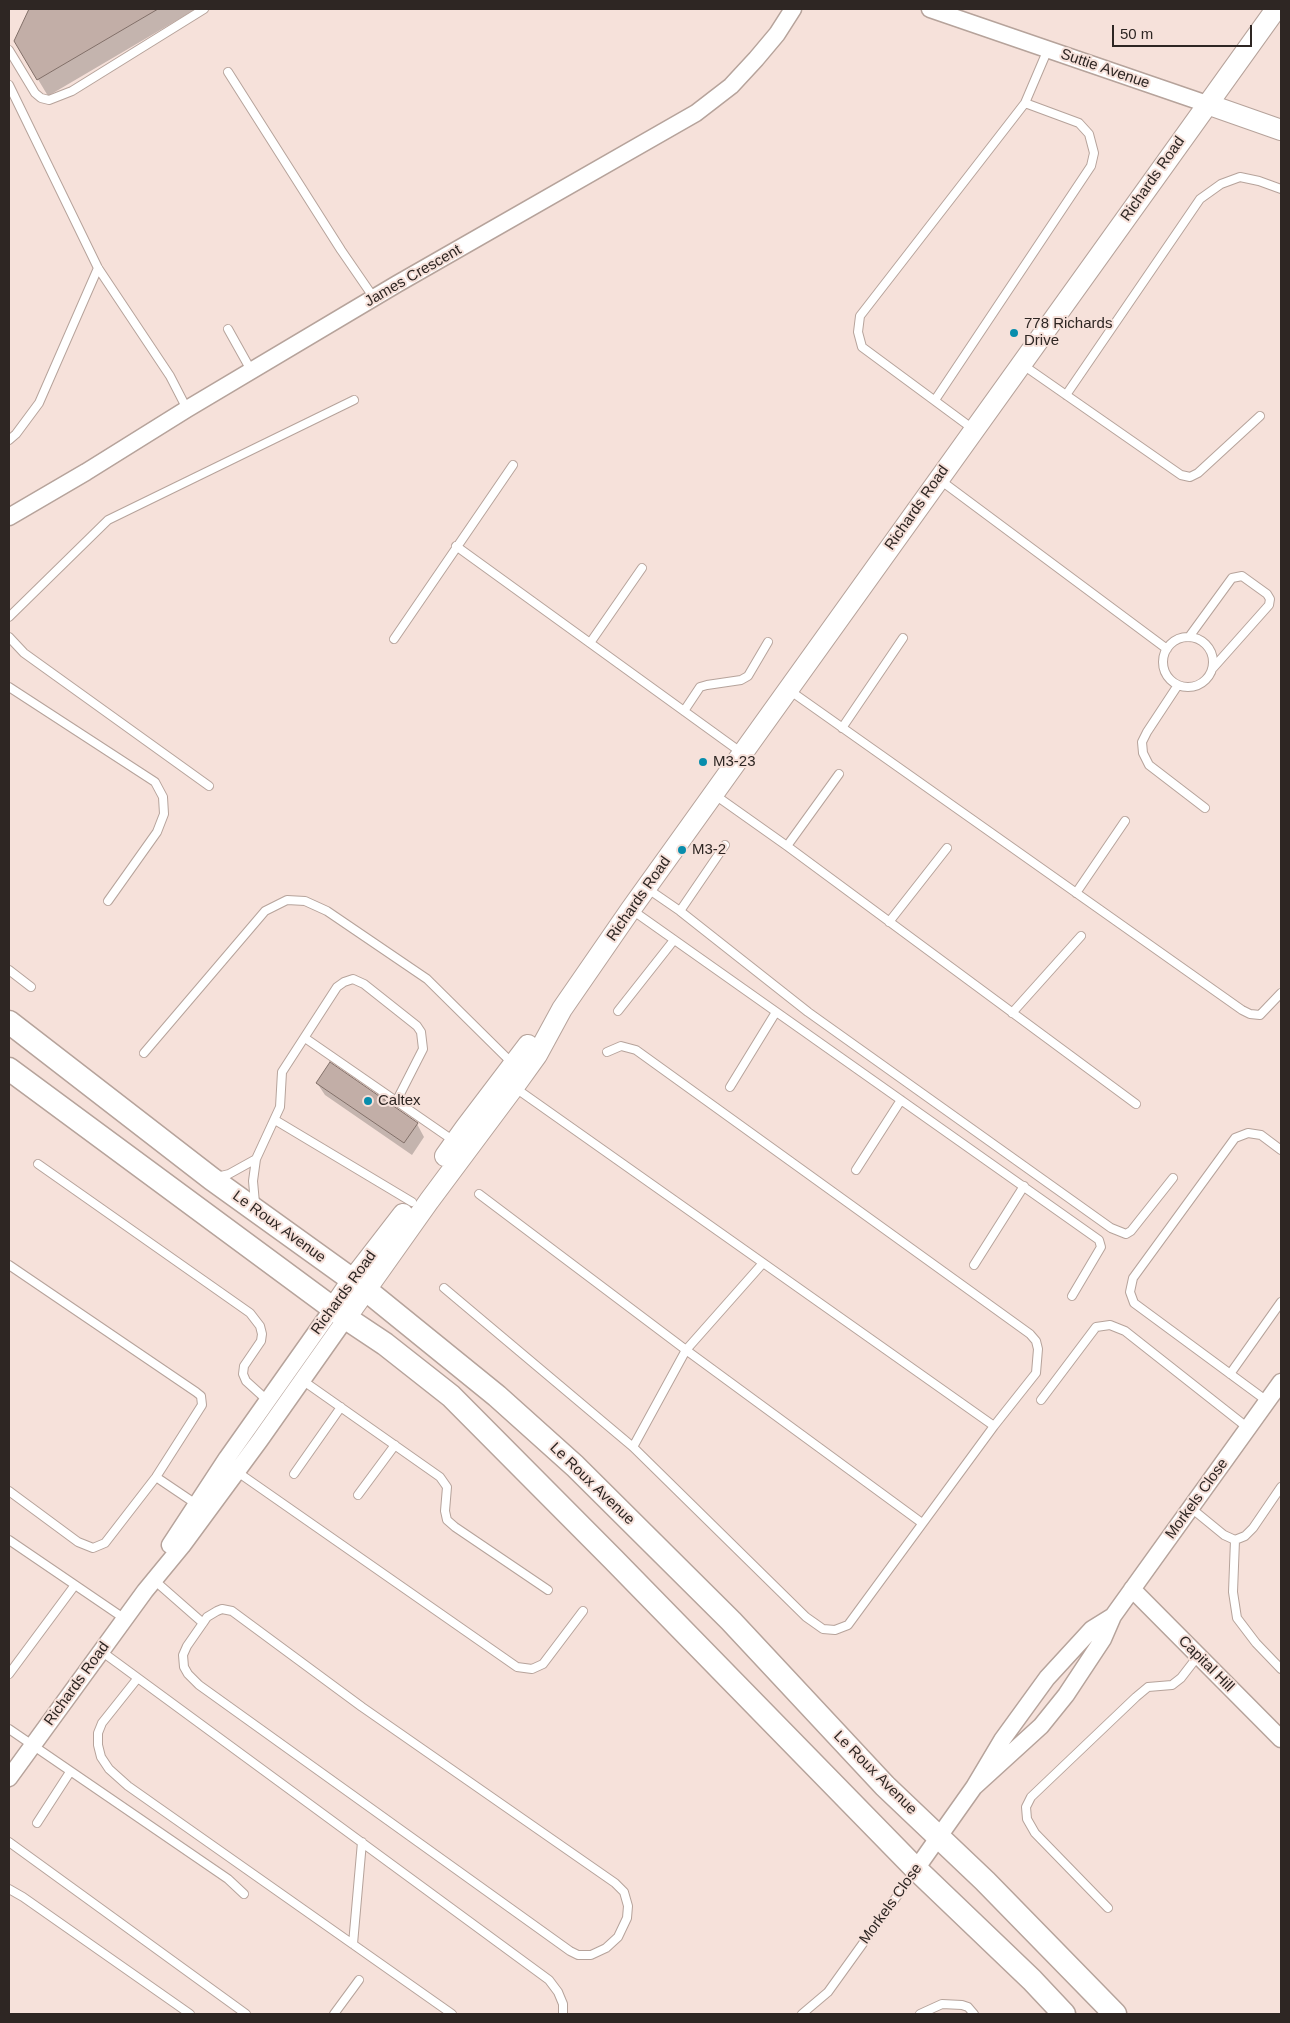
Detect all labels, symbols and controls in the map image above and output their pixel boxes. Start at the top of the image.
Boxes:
scale bar [1115,15,1255,47]
text: 50 m [1120,25,1153,42]
street label: Suttie Avenue [1058,45,1152,93]
street label: Richards Road [1117,133,1189,225]
street label: James Crescent [362,241,464,311]
place label: 778 Richards Drive [1024,315,1112,350]
marker: 778 Richards Drive [1008,327,1020,339]
street label: Richards Road [881,462,953,554]
place label: M3-23 [713,753,756,771]
marker: M3-23 [697,756,709,768]
place label: M3-2 [692,841,726,859]
marker: M3-2 [676,844,688,856]
street label: Richards Road [603,853,675,945]
place label: Caltex [378,1092,421,1110]
marker: Caltex [362,1095,374,1107]
street label: Le Roux Avenue [229,1187,329,1267]
street label: Richards Road [308,1248,380,1338]
street label: Le Roux Avenue [546,1439,638,1529]
street label: Morkels Close [1162,1455,1232,1543]
street label: Capital Hill [1174,1632,1238,1696]
street label: Richards Road [41,1639,113,1729]
street label: Le Roux Avenue [830,1728,920,1818]
street label: Morkels Close [856,1860,926,1948]

